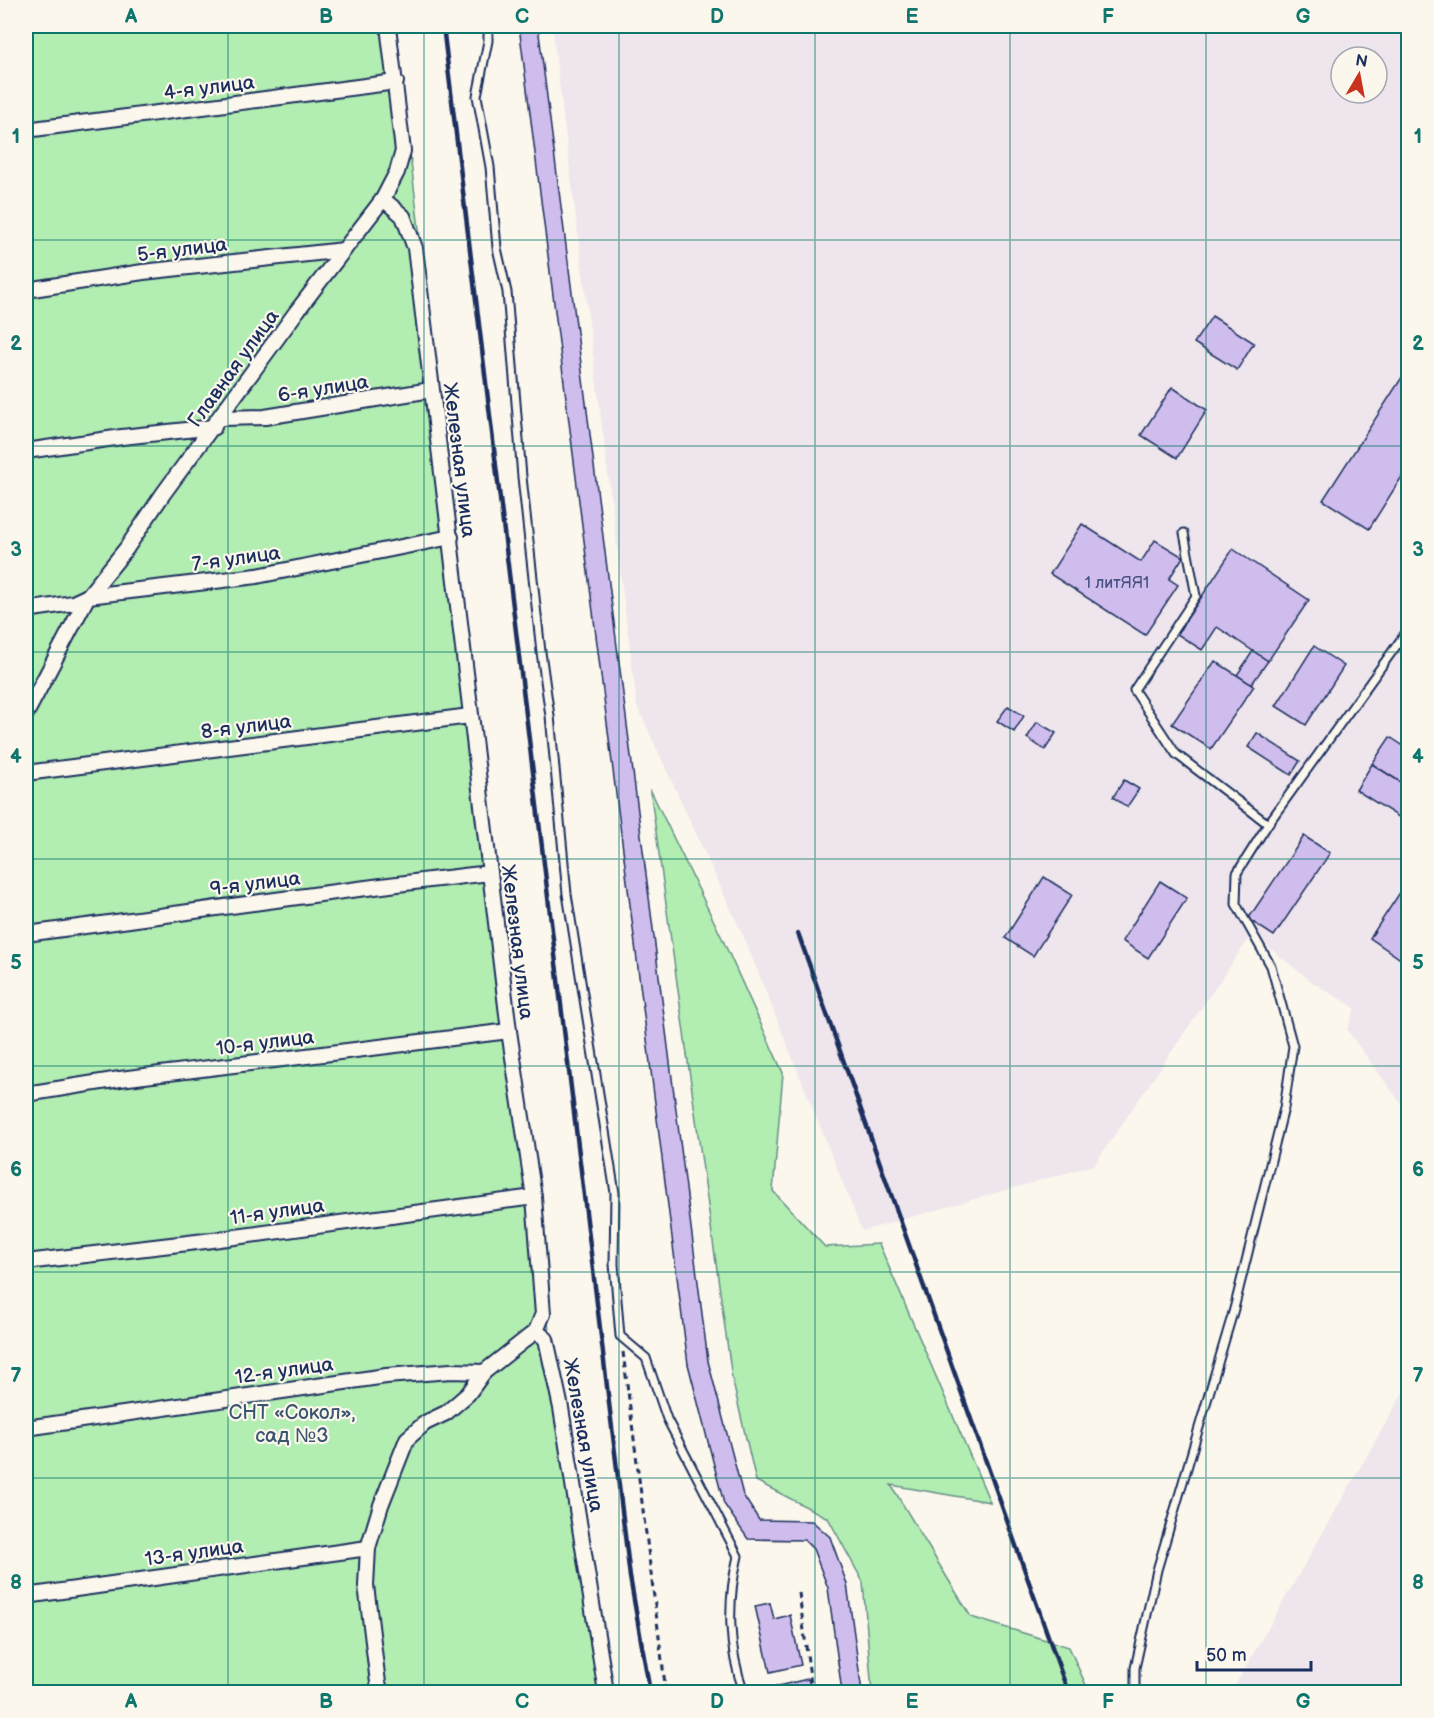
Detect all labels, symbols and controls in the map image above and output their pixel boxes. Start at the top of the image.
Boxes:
text: A [124,5,138,29]
text: B [319,5,333,29]
text: C [515,5,529,29]
text: D [710,5,724,29]
text: E [906,5,919,29]
text: F [1102,5,1114,29]
text: G [1296,5,1311,29]
north arrow [1329,45,1389,105]
text: N [1354,51,1369,72]
street label: 4-я улица [162,70,256,105]
text: 1 [12,125,20,149]
text: 1 [1414,125,1422,149]
street label: 5-я улица [136,233,229,267]
street label: Главная улица [183,305,285,432]
text: 2 [10,332,22,356]
text: 2 [1412,332,1424,356]
street label: 6-я улица [276,370,370,408]
street label: Железная улица [438,381,480,539]
text: 3 [10,538,22,562]
text: 3 [1412,538,1424,562]
street label: 7-я улица [190,541,282,577]
house number: 1 литЯЯ1 [1085,574,1149,593]
street label: 8-я улица [200,710,293,744]
text: 4 [10,745,22,769]
text: 4 [1412,745,1424,769]
street label: Железная улица [496,863,538,1021]
street label: 9-я улица [209,867,302,901]
text: 5 [10,951,22,975]
text: 5 [1412,951,1424,975]
street label: 10-я улица [215,1025,316,1061]
text: 6 [10,1158,22,1182]
text: 6 [1412,1158,1424,1182]
street label: 11-я улица [229,1193,326,1230]
street label: 12-я улица [234,1352,335,1390]
street label: Железная улица [558,1356,608,1514]
text: 7 [10,1364,22,1388]
text: 7 [1412,1364,1424,1388]
park label: СНТ «Сокол», сад №3 [229,1401,355,1448]
street label: 13-я улица [143,1534,245,1572]
text: 8 [10,1571,22,1595]
text: 8 [1412,1571,1424,1595]
scale bar [1197,1634,1311,1672]
text: 50 m [1206,1645,1247,1666]
text: A [124,1690,138,1714]
text: B [319,1690,333,1714]
text: C [515,1690,529,1714]
text: D [710,1690,724,1714]
text: E [906,1690,919,1714]
text: F [1102,1690,1114,1714]
text: G [1296,1690,1311,1714]

